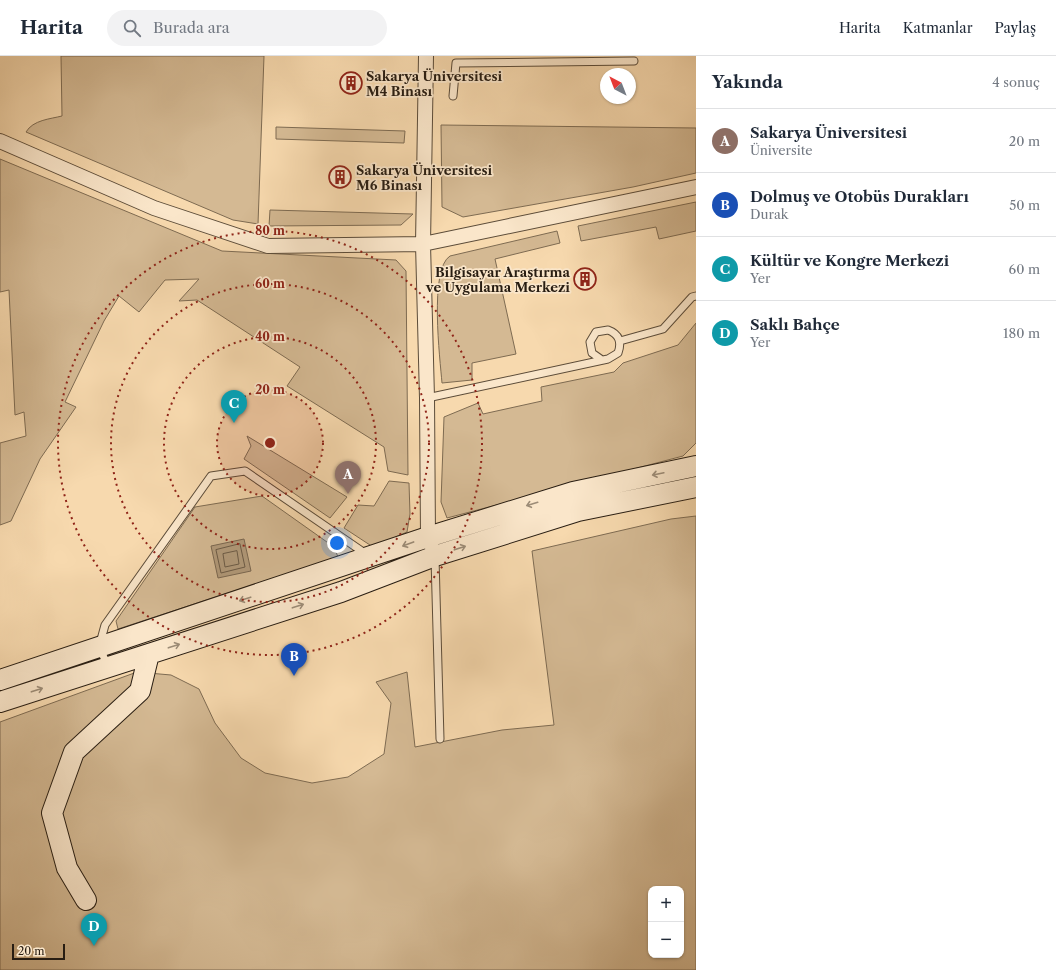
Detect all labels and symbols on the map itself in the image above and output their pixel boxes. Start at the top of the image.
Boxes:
place label: Sakarya Üniversitesi M4 Binası [366,68,503,99]
north arrow [600,68,636,104]
building icon: Sakarya Üniversitesi M4 Binası [338,70,364,96]
place label: Sakarya Üniversitesi M6 Binası [356,162,493,193]
building icon: Sakarya Üniversitesi M6 Binası [327,164,353,190]
text: 80 m [255,223,285,238]
place label: Bilgisayar Araştırma ve Uygulama Merkezi [425,264,570,295]
building icon: Bilgisayar Araştırma ve Uygulama Merkezi [572,266,598,292]
text: 60 m [255,276,285,291]
text: 40 m [255,329,285,344]
text: 20 m [255,382,285,397]
pin: C [221,390,247,423]
centre of rings [263,436,277,450]
pin: A [335,461,361,494]
one-way arrow [652,470,665,478]
one-way arrow [526,501,538,509]
your location [327,533,347,553]
one-way arrow [402,541,414,549]
one-way arrow [453,544,466,551]
one-way arrow [238,596,251,603]
one-way arrow [291,602,304,609]
one-way arrow [168,642,181,649]
pin: B [281,643,307,676]
one-way arrow [30,686,43,693]
pin: D [81,913,107,946]
scale bar [12,942,65,961]

